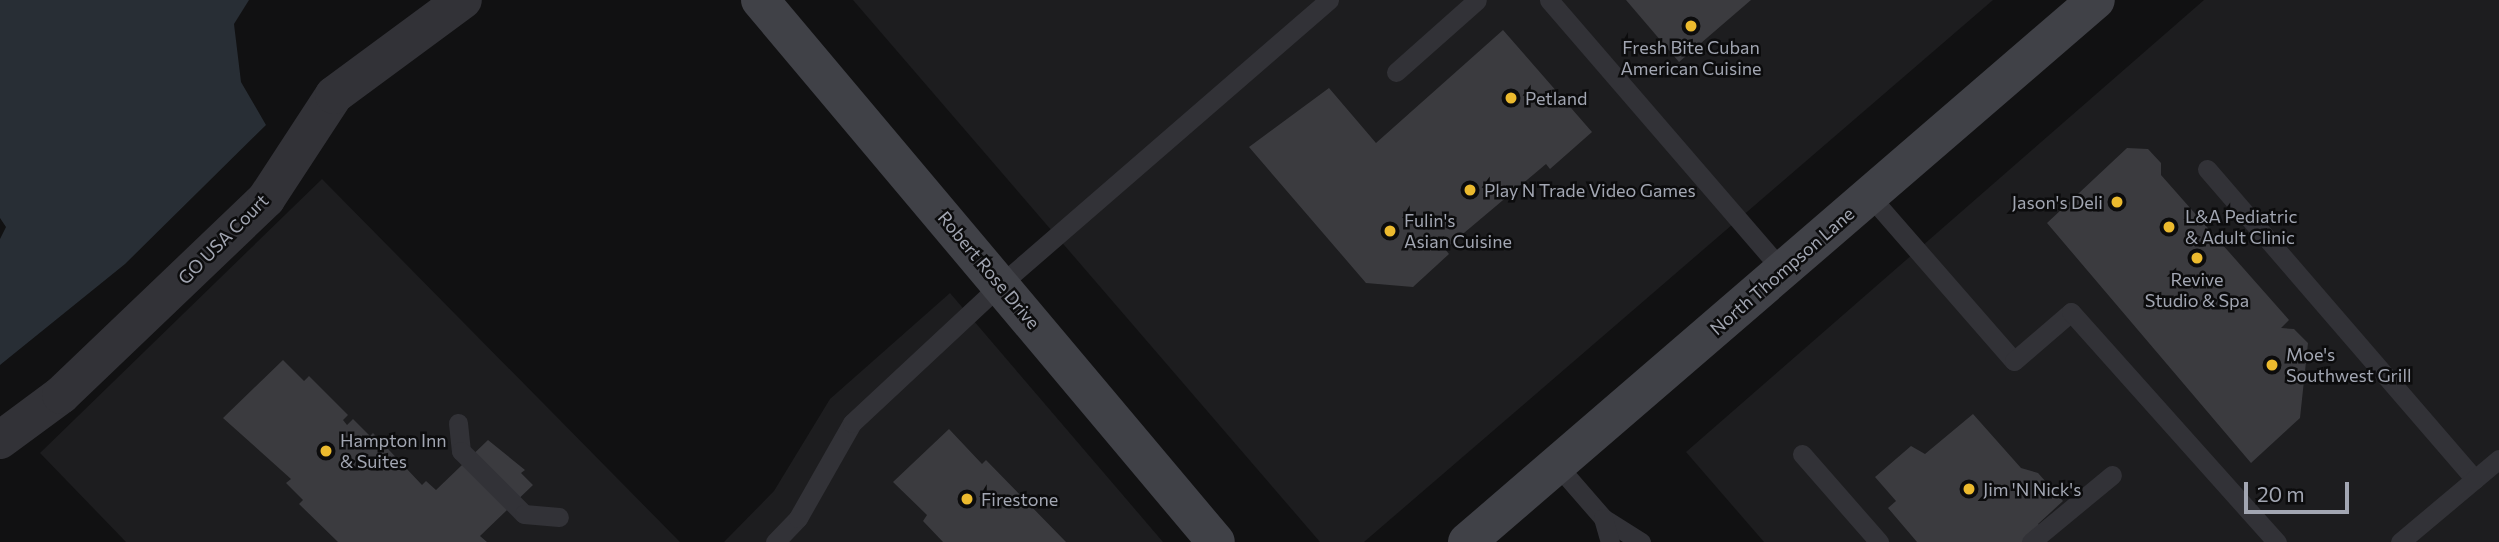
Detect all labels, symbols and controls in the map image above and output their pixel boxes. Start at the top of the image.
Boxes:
marker: Fresh Bite Cuban American Cuisine [1683,18,1699,34]
place label: Fresh Bite Cuban American Cuisine [1620,37,1762,80]
place label: Petland [1525,87,1587,109]
marker: Petland [1503,90,1519,106]
place label: Play N Trade Video Games [1484,179,1696,201]
marker: Play N Trade Video Games [1462,182,1478,198]
street label: GO USA Court [173,189,273,289]
place label: Jason's Deli [2012,191,2103,213]
marker: Jason's Deli [2109,194,2125,210]
street label: North Thompson Lane [1706,203,1858,339]
place label: L&A Pediatric & Adult Clinic [2185,206,2297,248]
street label: Robert Rose Drive [933,207,1045,333]
place label: Fulin's Asian Cuisine [1404,210,1512,252]
marker: L&A Pediatric & Adult Clinic [2159,217,2179,237]
marker: Fulin's Asian Cuisine [1382,223,1398,239]
marker: Revive Studio & Spa [2189,250,2205,266]
place label: Revive Studio & Spa [2145,269,2249,312]
place label: Moe's Southwest Grill [2286,344,2412,386]
marker: Moe's Southwest Grill [2264,357,2280,373]
place label: Hampton Inn & Suites [340,430,447,472]
marker: Hampton Inn & Suites [318,443,334,459]
scale bar [2247,468,2352,512]
place label: Jim 'N Nick's [1983,478,2081,500]
marker: Jim 'N Nick's [1961,481,1977,497]
text: 20 m [2257,481,2305,506]
place label: Firestone [981,488,1058,510]
marker: Firestone [959,491,975,507]

